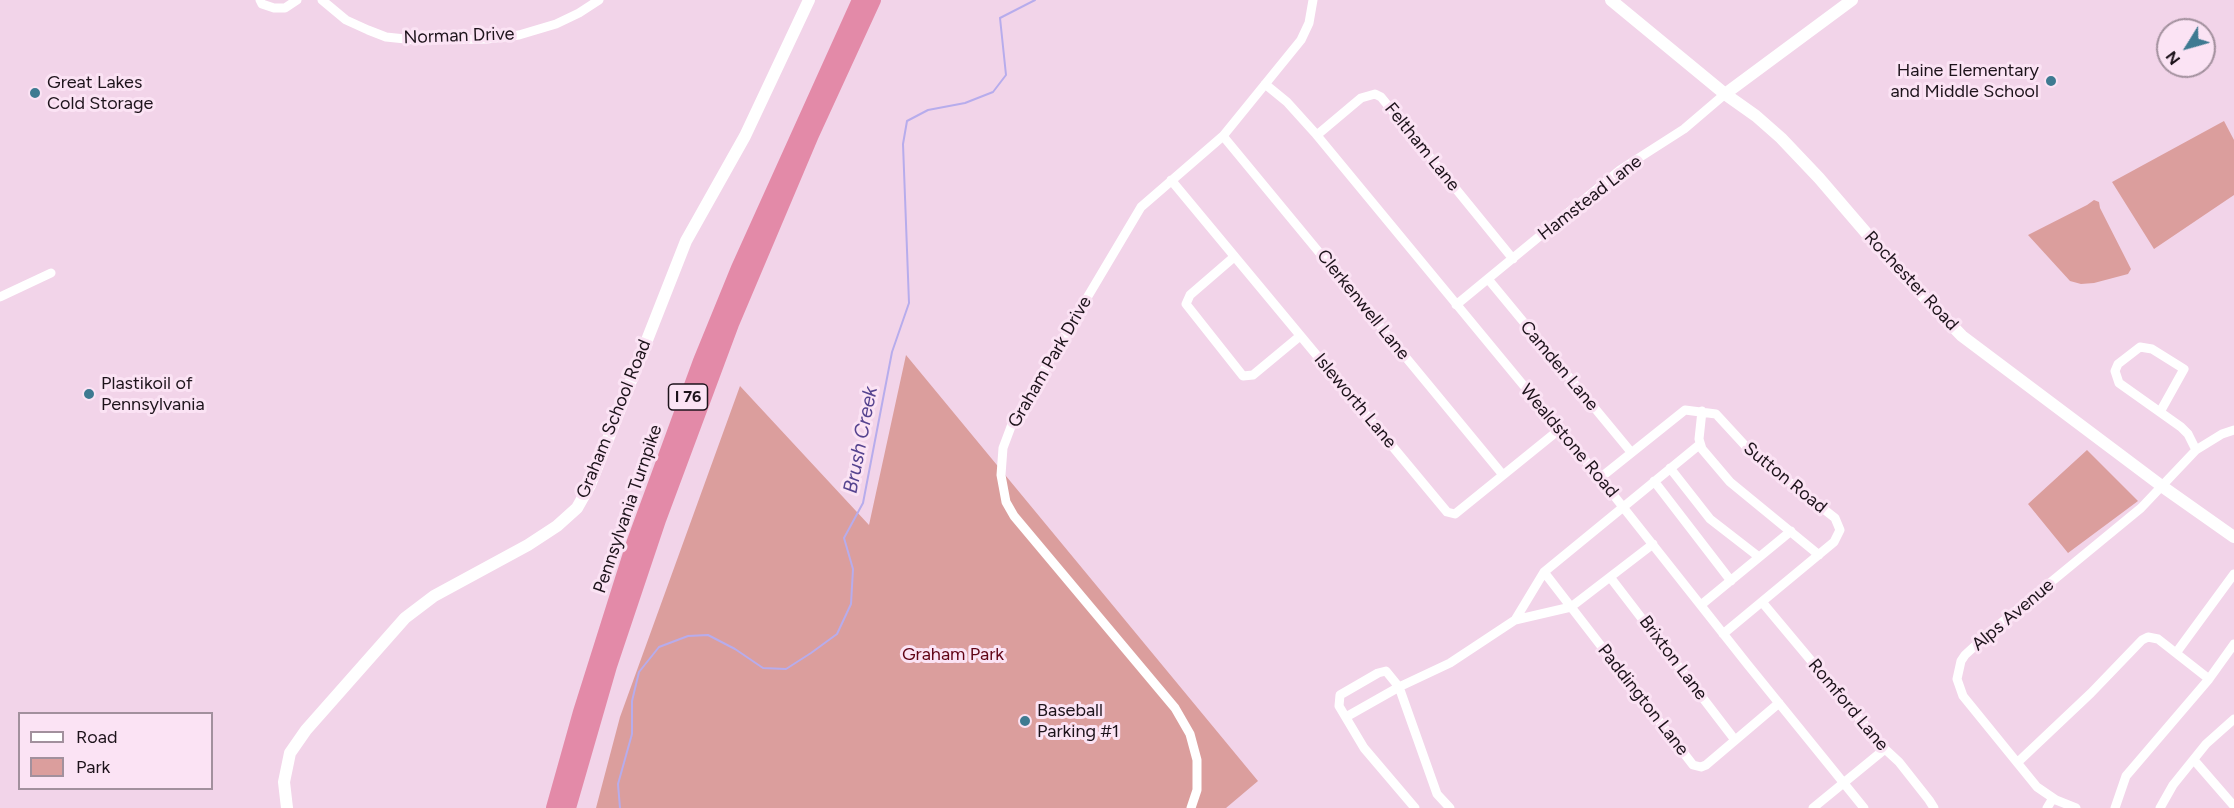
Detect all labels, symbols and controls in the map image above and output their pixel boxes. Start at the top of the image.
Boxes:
north arrow [2156,18,2216,78]
street label: Norman Drive [403,23,515,49]
text: N [2162,47,2184,69]
place label: Haine Elementary and Middle School [1890,60,2039,103]
place label: Great Lakes Cold Storage [47,72,153,115]
marker: Haine Elementary and Middle School [2044,74,2058,88]
marker: Great Lakes Cold Storage [28,86,42,100]
street label: Feltham Lane [1380,98,1464,196]
street label: Hamstead Lane [1534,151,1646,245]
street label: Rochester Road [1859,227,1963,335]
street label: Clerkenwell Lane [1312,246,1414,364]
street label: Graham Park Drive [1004,292,1096,432]
street label: Camden Lane [1515,317,1603,415]
street label: Graham School Road [572,336,656,502]
street label: Isleworth Lane [1309,349,1401,453]
place label: Plastikoil of Pennsylvania [101,373,205,416]
street label: Wealdstone Road [1515,380,1623,502]
road number: I 76 [668,384,708,410]
water label: Brush Creek [839,384,883,496]
marker: Plastikoil of Pennsylvania [82,387,96,401]
street label: Pennsylvania Turnpike [589,422,667,596]
street label: Sutton Road [1739,438,1831,518]
street label: Alps Avenue [1968,574,2058,656]
street label: Brixton Lane [1634,612,1712,704]
street label: Paddington Lane [1593,640,1693,760]
park label: Graham Park [902,644,1004,666]
street label: Romford Lane [1803,655,1893,755]
place label: Baseball Parking #1 [1037,700,1119,742]
legend [18,712,213,790]
marker: Baseball Parking #1 [1018,714,1032,728]
text: Road [76,726,117,748]
text: Park [76,756,110,778]

